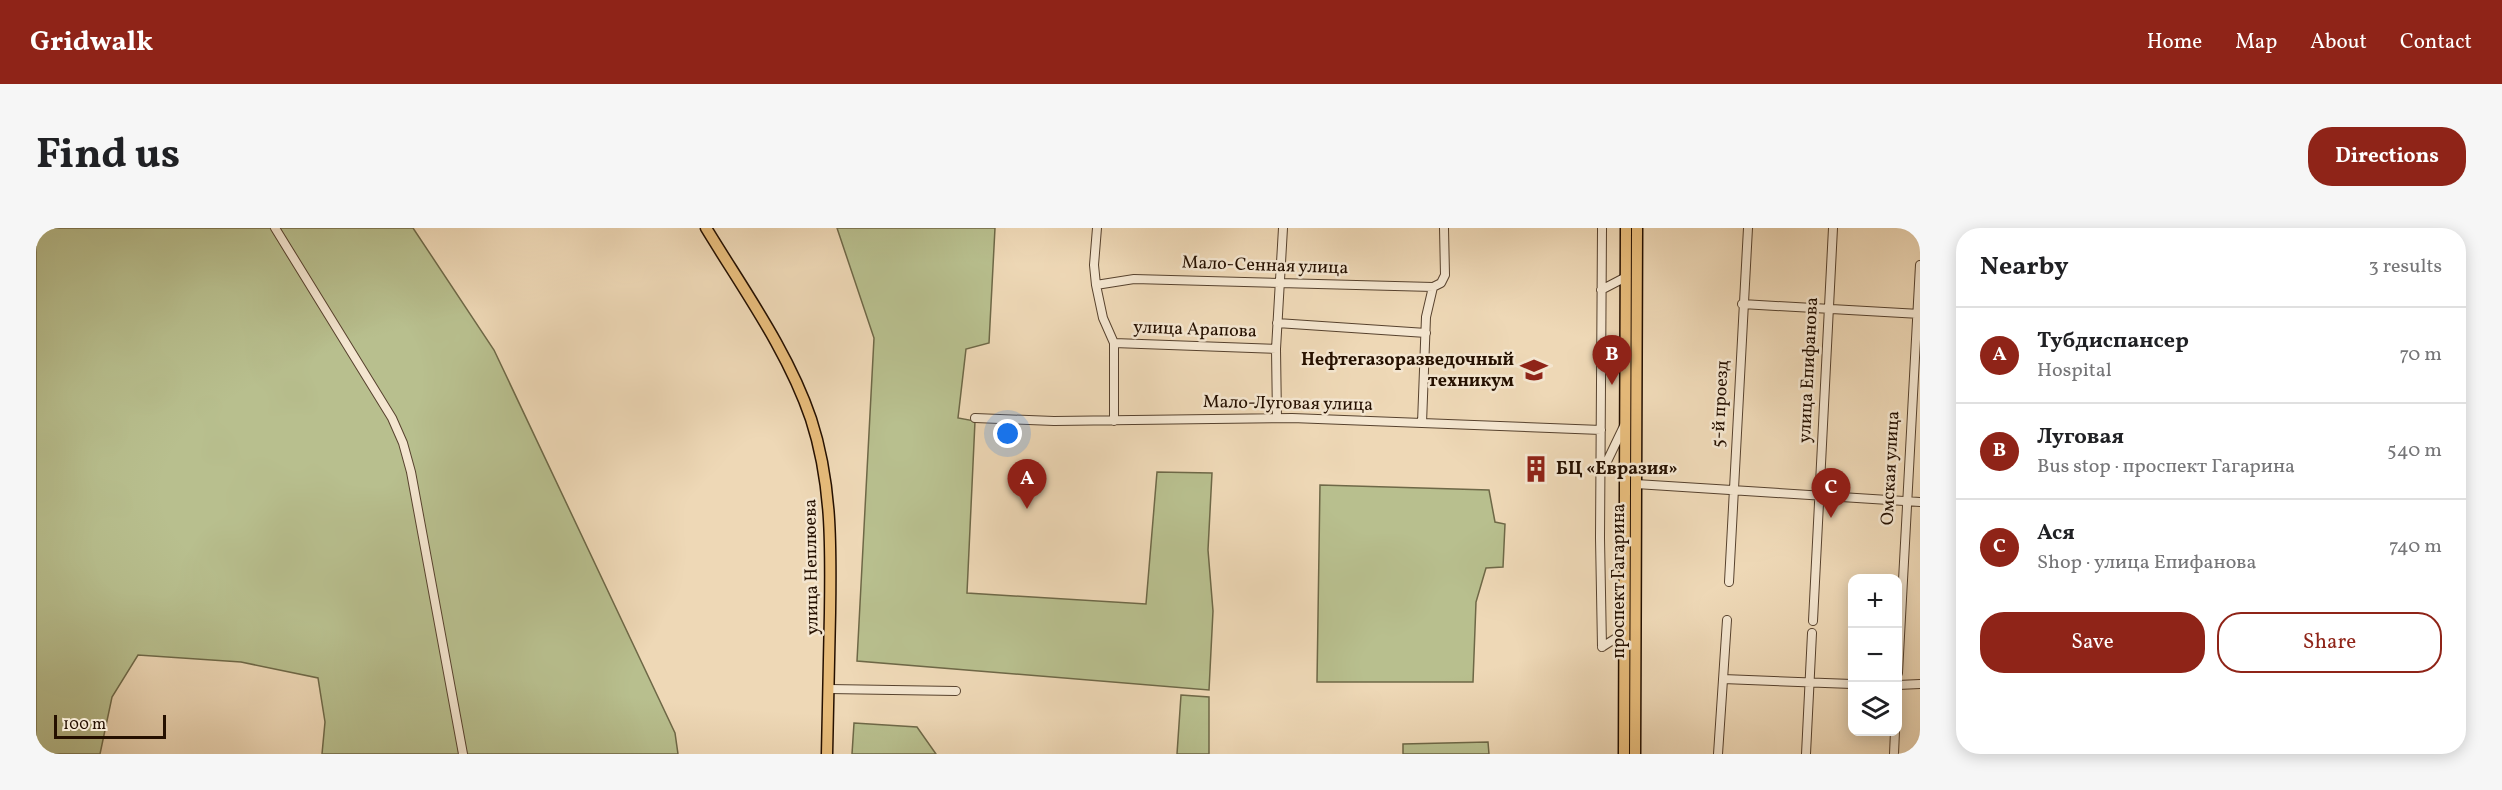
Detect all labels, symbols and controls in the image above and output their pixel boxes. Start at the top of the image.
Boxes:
text: Gridwalk [30,23,153,62]
text: Home [2147,28,2202,57]
text: Map [2235,28,2277,57]
text: About [2310,28,2367,57]
text: Contact [2400,28,2472,57]
text: Find us [36,127,180,186]
button: Directions [2308,127,2466,186]
text: Nearby [1980,249,2069,285]
street label: Мало-Сенная улица [1181,251,1349,281]
text: 3 results [2368,253,2442,281]
street label: улица Епифанова [1793,296,1825,444]
street label: улица Арапова [1133,315,1257,345]
text: Тубдиспансер [2037,326,2189,357]
pin: B [1592,336,1632,385]
text: A [1992,341,2007,369]
text: 70 m [2399,341,2442,369]
place label: Нефтегазоразведочный техникум [1301,348,1515,394]
school or university icon: Нефтегазоразведочный техникум [1519,355,1549,385]
text: Hospital [2037,357,2112,385]
street label: 5-й проезд [1706,360,1736,448]
street label: Мало-Луговая улица [1203,390,1373,418]
street label: Омская улица [1876,410,1906,526]
your location [993,419,1022,448]
text: Луговая [2037,422,2124,453]
text: B [1993,437,2006,465]
text: 540 m [2387,437,2442,465]
text: Bus stop · проспект Гагарина [2037,453,2295,481]
building icon: БЦ «Евразия» [1521,454,1551,484]
place label: БЦ «Евразия» [1556,457,1678,482]
pin: A [1008,460,1046,509]
pin: C [1812,468,1850,518]
street label: улица Неплюева [798,499,826,635]
street label: проспект Гагарина [1607,503,1632,659]
text: Ася [2037,518,2075,549]
text: C [1993,533,2006,561]
text: 740 m [2389,533,2442,561]
text: Shop · улица Епифанова [2037,549,2256,577]
map controls [1848,574,1902,736]
button: + [1848,574,1902,628]
button: Save [1980,612,2205,673]
button: Share [2217,612,2442,673]
button: − [1848,628,1902,682]
button: layers [1848,682,1902,736]
scale bar [54,712,166,739]
text: 100 m [63,714,106,736]

